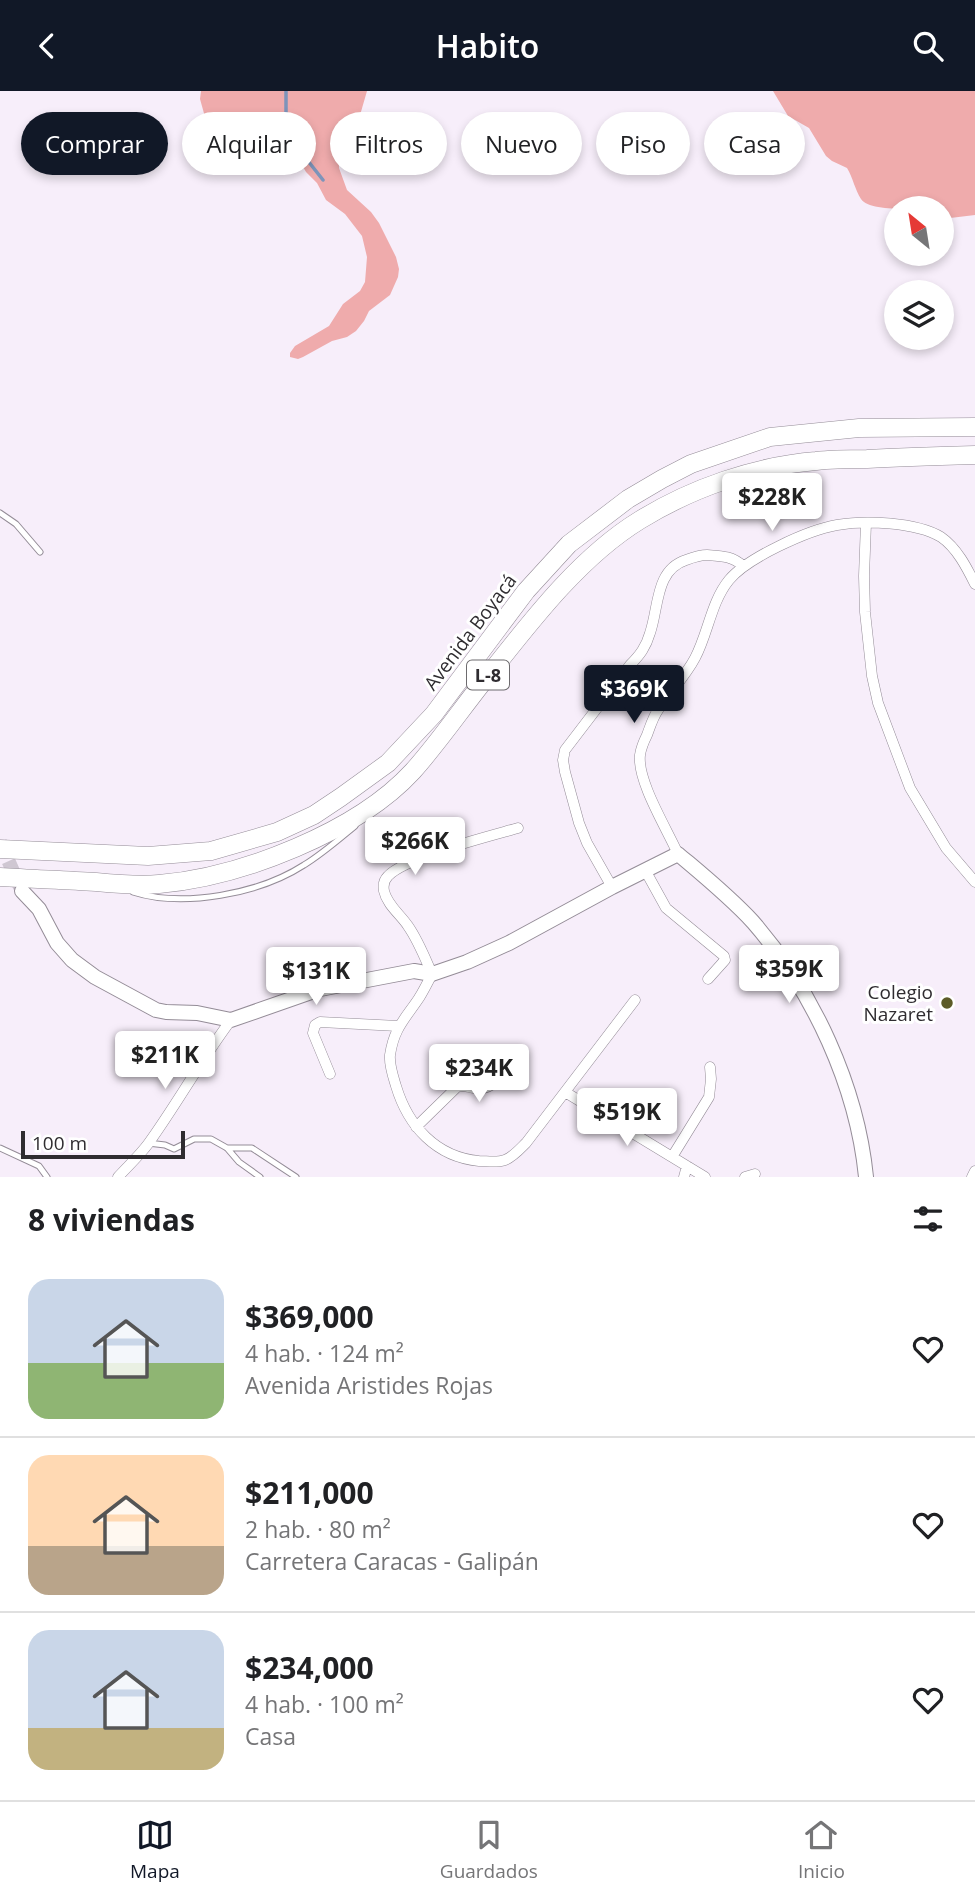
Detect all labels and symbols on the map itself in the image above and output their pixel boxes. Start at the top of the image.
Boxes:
north arrow [884,196,954,266]
pin: $228K [723,473,821,533]
street label: Avenida Boyacá [418,569,522,695]
road number: L-8 [467,661,509,689]
pin: $369K [585,665,683,725]
pin: $266K [366,817,464,877]
pin: $359K [740,946,838,1005]
pin: $131K [267,947,365,1007]
place label: Colegio Nazaret [863,979,933,1027]
marker: Colegio Nazaret [939,995,955,1011]
pin: $211K [116,1031,214,1091]
pin: $234K [430,1045,528,1104]
pin: $519K [578,1089,676,1148]
scale bar [21,1128,186,1160]

